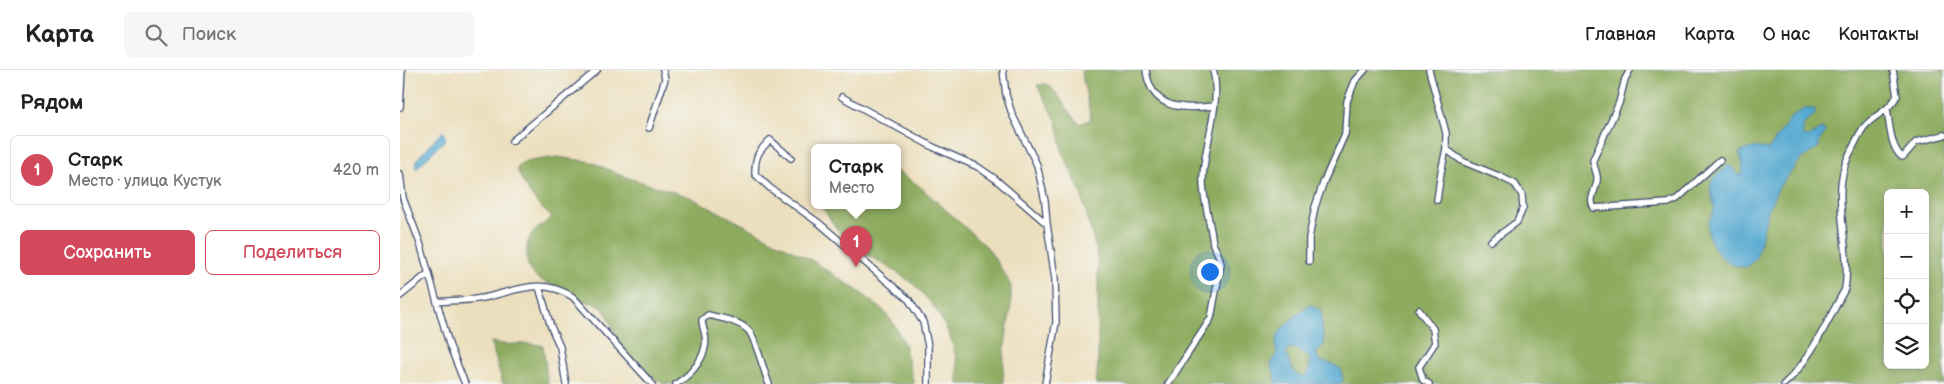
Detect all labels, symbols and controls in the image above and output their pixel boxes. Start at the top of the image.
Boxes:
search box [124,12,474,57]
text: Карта [25,20,94,49]
icon: search [142,21,170,49]
text: Поиск [182,23,236,46]
text: Главная [1585,24,1656,45]
text: Карта [1684,24,1735,45]
text: О нас [1763,24,1810,45]
text: Контакты [1838,24,1919,45]
text: Рядом [20,90,83,115]
popup [811,144,901,209]
text: Старк [68,149,123,172]
text: Старк [829,156,883,179]
text: 1 [34,161,40,180]
text: 420 m [333,161,379,180]
text: Место · улица Кустук [68,172,222,191]
text: Место [829,179,874,198]
map controls [1884,189,1929,369]
button: + [1884,189,1929,234]
pin: 1 [840,226,872,267]
button: Сохранить [20,230,195,275]
button: Поделиться [205,230,380,275]
button: − [1884,234,1929,279]
your location [1197,259,1223,285]
button: locate [1884,279,1929,324]
button: layers [1884,324,1929,369]

